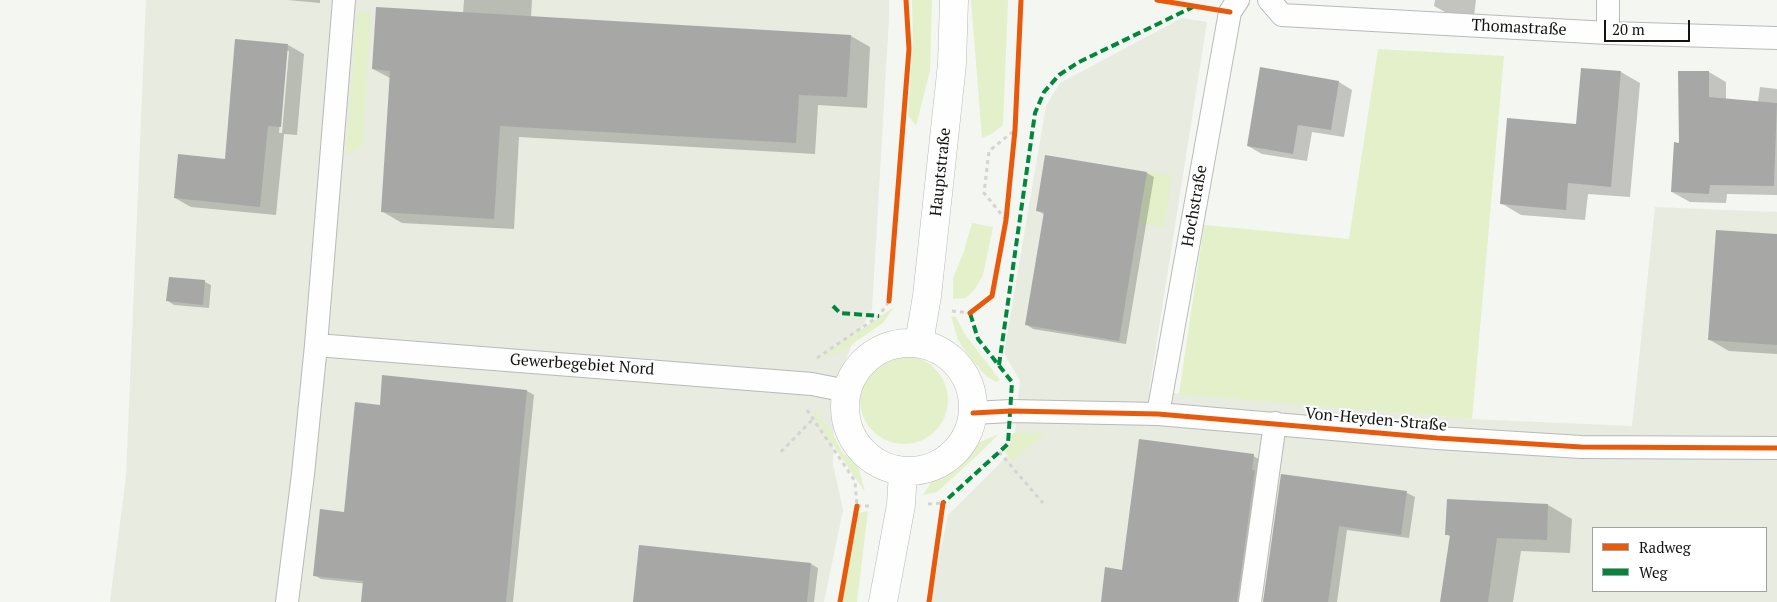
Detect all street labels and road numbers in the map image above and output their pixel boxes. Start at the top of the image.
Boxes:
street label: Thomastraße [1471,16,1567,40]
street label: Hauptstraße [927,127,955,217]
street label: Hochstraße [1178,164,1212,248]
street label: Gewerbegebiet Nord [509,350,655,380]
street label: Von-Heyden-Straße [1304,404,1448,436]

